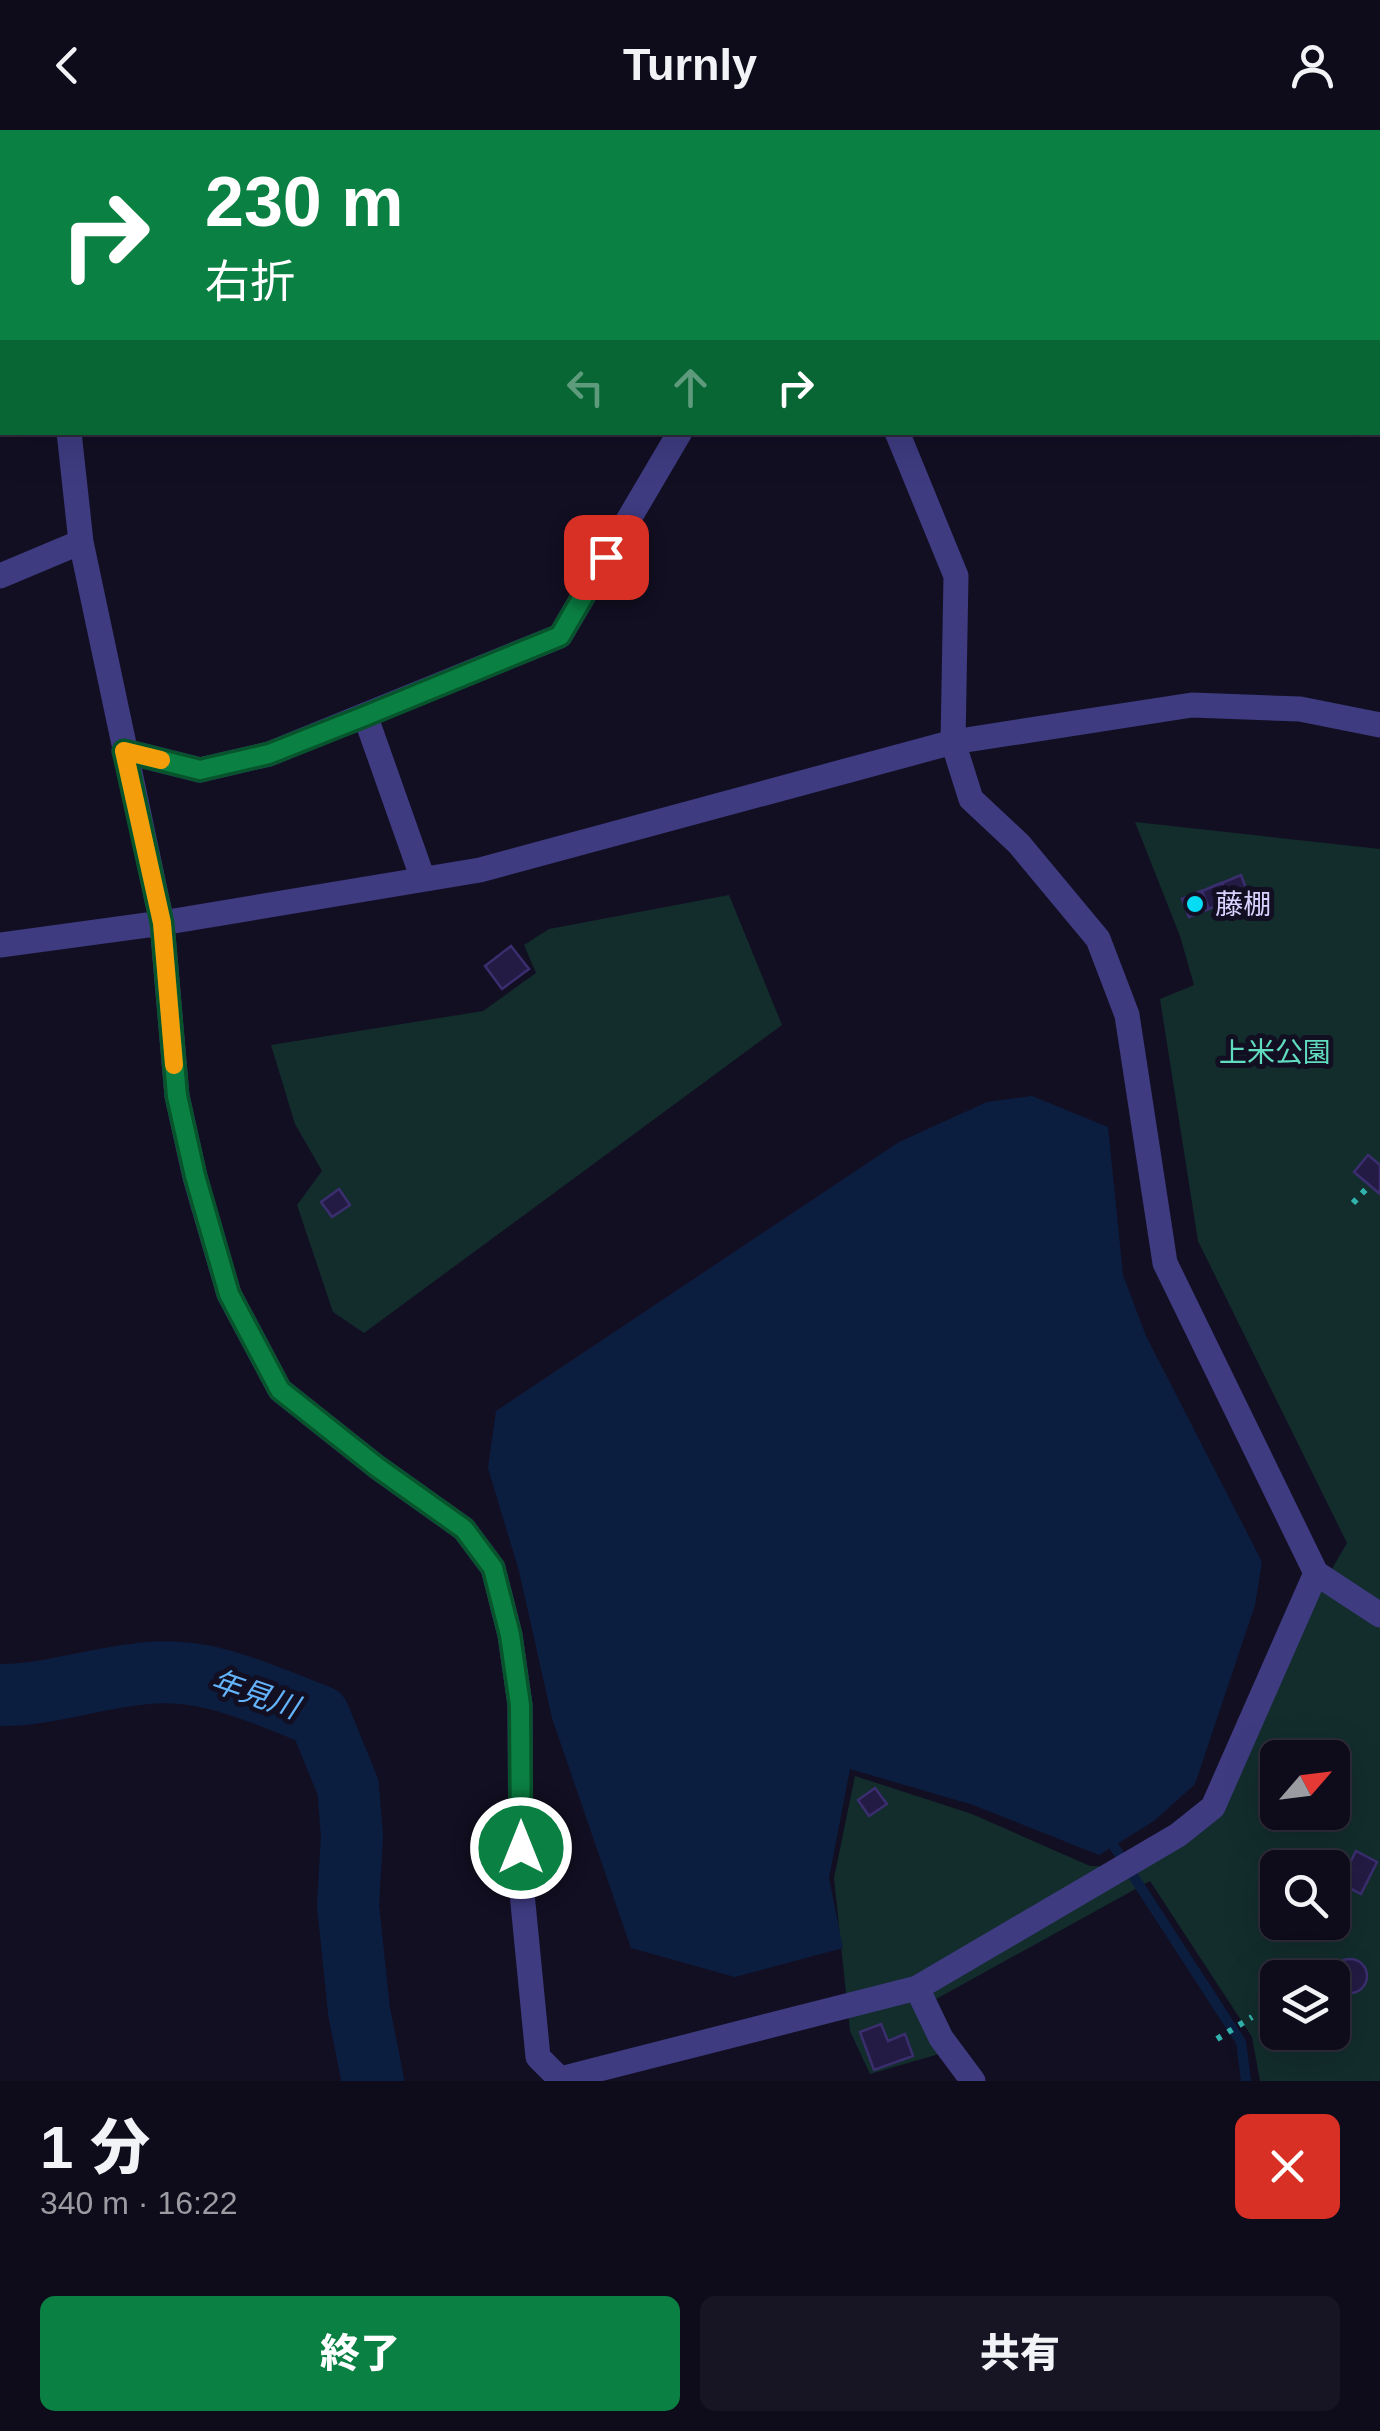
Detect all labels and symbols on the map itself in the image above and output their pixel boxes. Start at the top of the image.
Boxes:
pin [564,515,649,600]
place label: 藤棚 [1215,889,1271,920]
marker: 藤棚 [1184,893,1206,915]
park label: 上米公園 [1219,1037,1331,1068]
water label: 年見川 [207,1664,306,1725]
north arrow [1260,1740,1350,1830]
position arrow [469,1796,573,1900]

